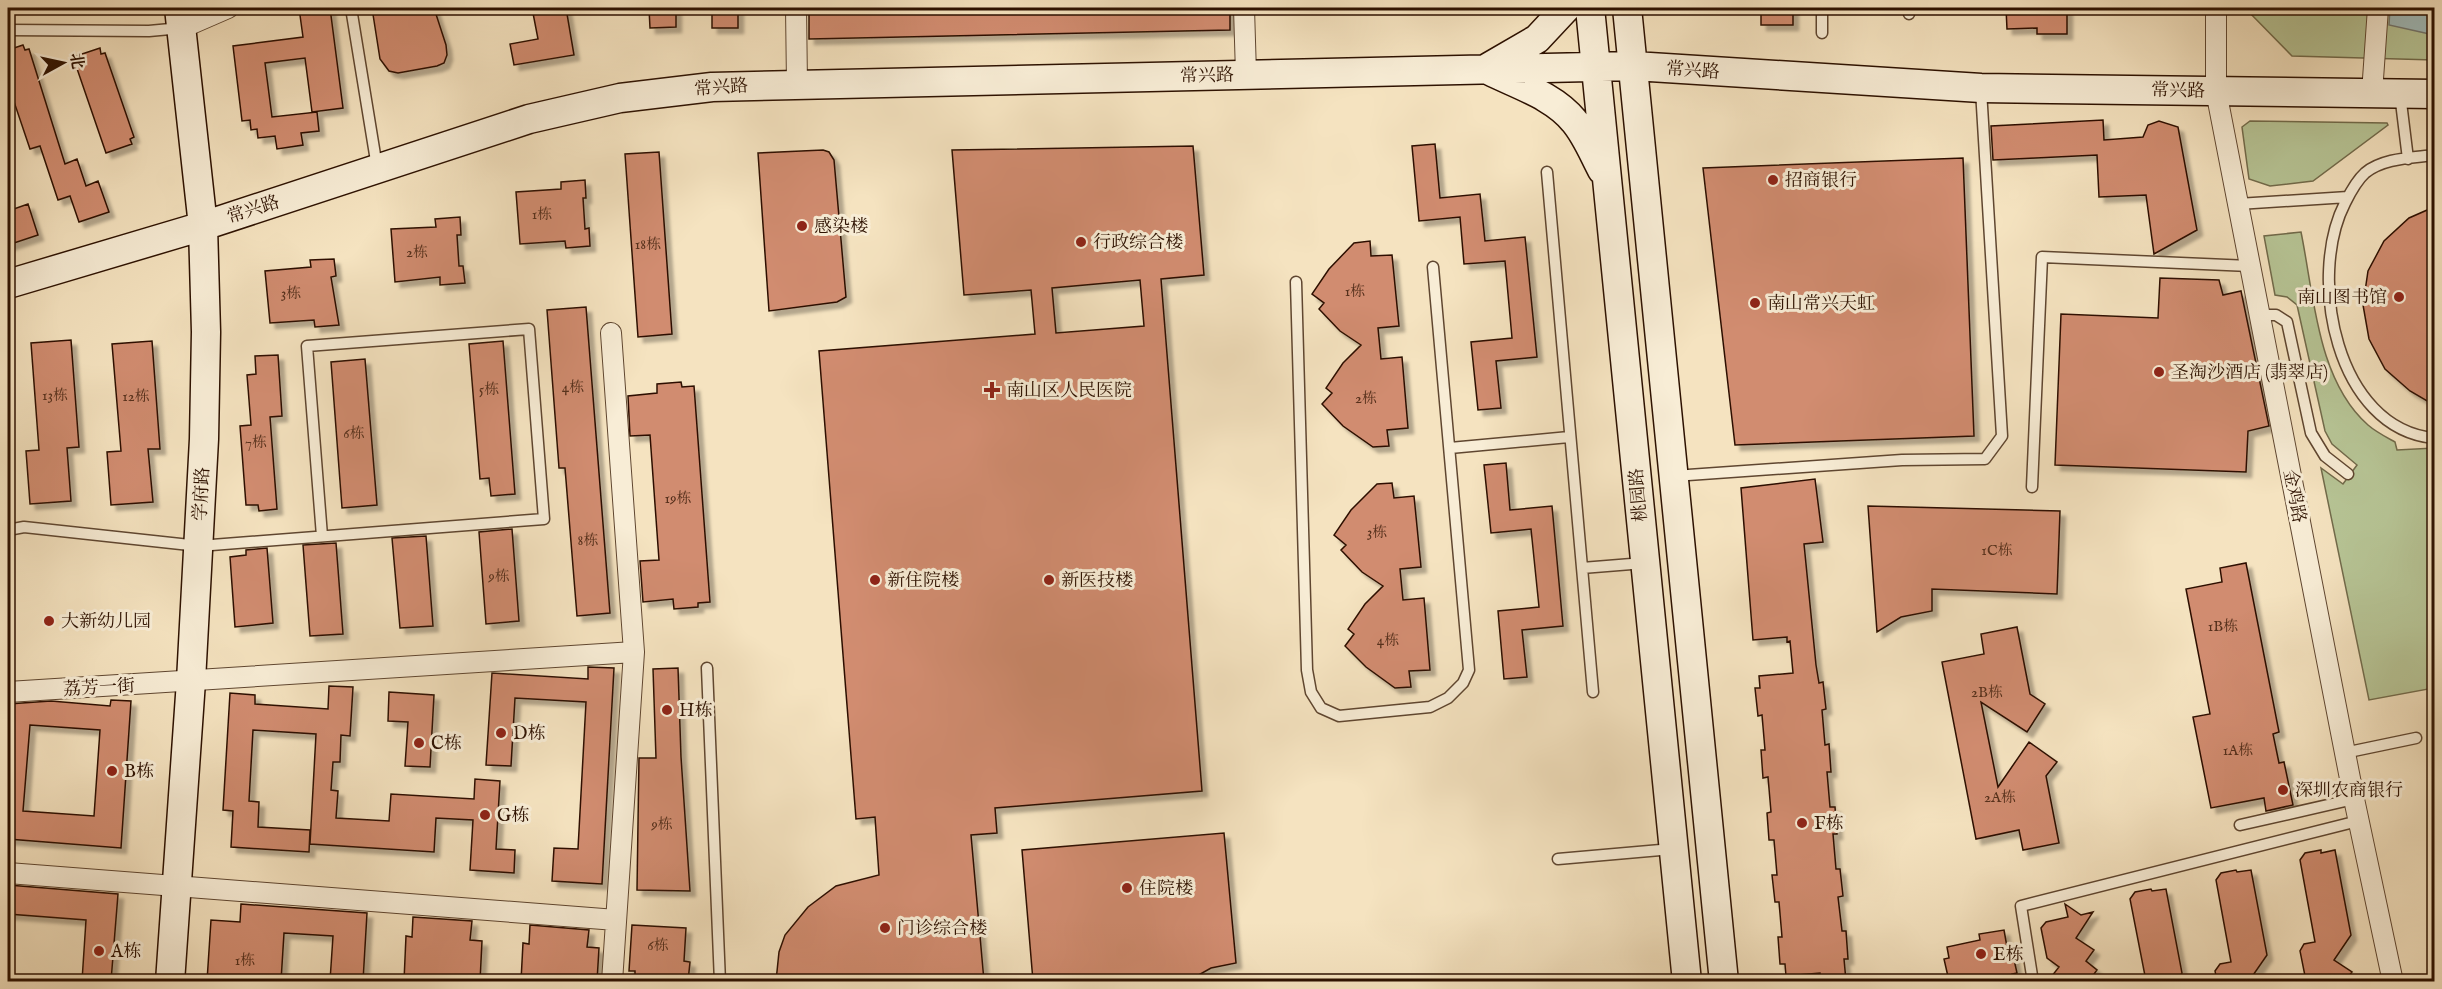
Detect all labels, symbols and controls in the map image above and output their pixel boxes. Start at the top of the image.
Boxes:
north arrow [33,33,93,93]
text: 北 [65,52,87,71]
street label: 常兴路 [1665,58,1721,85]
street label: 常兴路 [1180,65,1234,88]
street label: 常兴路 [693,75,749,102]
street label: 常兴路 [2151,80,2205,103]
place label: 招商银行 [1785,170,1857,193]
marker: 招商银行 [1766,173,1780,187]
street label: 常兴路 [224,191,283,230]
house number: 1栋 [532,205,552,224]
place label: 感染楼 [814,216,868,239]
marker: 感染楼 [795,219,809,233]
place label: 行政综合楼 [1093,232,1183,255]
house number: 18栋 [635,235,661,254]
marker: 行政综合楼 [1074,235,1088,249]
house number: 2栋 [406,243,428,262]
house number: 1栋 [1345,282,1365,301]
house number: 3栋 [281,284,301,303]
place label: 南山图书馆 [2297,287,2387,310]
marker: 南山图书馆 [2392,290,2406,304]
place label: 南山常兴天虹 [1767,293,1875,316]
marker: 南山常兴天虹 [1748,296,1762,310]
place label: 圣淘沙酒店 (翡翠店) [2171,362,2328,385]
marker: 圣淘沙酒店 (翡翠店) [2152,365,2166,379]
house number: 4栋 [562,378,584,397]
house number: 5栋 [479,380,499,399]
place label: 南山区人民医院 [1006,380,1132,403]
marker: 南山区人民医院 [983,381,1001,399]
house number: 13栋 [42,386,68,405]
house number: 12栋 [122,387,150,406]
house number: 2栋 [1355,389,1377,408]
house number: 6栋 [343,424,365,443]
house number: 7栋 [245,433,267,452]
street label: 学府路 [190,467,215,522]
street label: 桃园路 [1626,467,1653,523]
street label: 金鸡路 [2277,468,2310,525]
house number: 19栋 [664,489,692,508]
house number: 3栋 [1367,523,1387,542]
house number: 8栋 [578,531,598,550]
house number: 1C栋 [1981,541,2013,560]
house number: 9栋 [487,567,510,586]
place label: 新住院楼 [887,570,959,593]
place label: 新医技楼 [1061,570,1133,593]
marker: 新住院楼 [868,573,882,587]
marker: 新医技楼 [1042,573,1056,587]
place label: 大新幼儿园 [61,611,151,634]
marker: 大新幼儿园 [42,614,56,628]
house number: 1B栋 [2208,617,2238,636]
house number: 4栋 [1377,631,1399,650]
street label: 荔芳一街 [63,675,136,702]
house number: 2B栋 [1971,683,2003,702]
place label: H栋 [679,700,712,723]
marker: H栋 [660,703,674,717]
place label: D栋 [513,723,545,746]
marker: D栋 [494,726,508,740]
place label: C栋 [431,733,462,756]
marker: C栋 [412,736,426,750]
house number: 1A栋 [2223,741,2253,760]
place label: B栋 [124,761,154,784]
marker: B栋 [105,764,119,778]
place label: 深圳农商银行 [2295,780,2403,803]
marker: 深圳农商银行 [2276,783,2290,797]
house number: 2A栋 [1984,788,2016,807]
place label: G栋 [497,805,529,828]
marker: G栋 [478,808,492,822]
place label: F栋 [1814,813,1843,836]
house number: 9栋 [650,815,673,834]
marker: F栋 [1795,816,1809,830]
place label: 住院楼 [1139,878,1193,901]
marker: 住院楼 [1120,881,1134,895]
place label: 门诊综合楼 [897,918,987,941]
marker: 门诊综合楼 [878,921,892,935]
house number: 6栋 [647,936,669,955]
place label: A栋 [110,941,141,964]
marker: A栋 [92,944,106,958]
place label: E栋 [1993,944,2023,967]
marker: E栋 [1974,947,1988,961]
house number: 1栋 [235,951,255,970]

